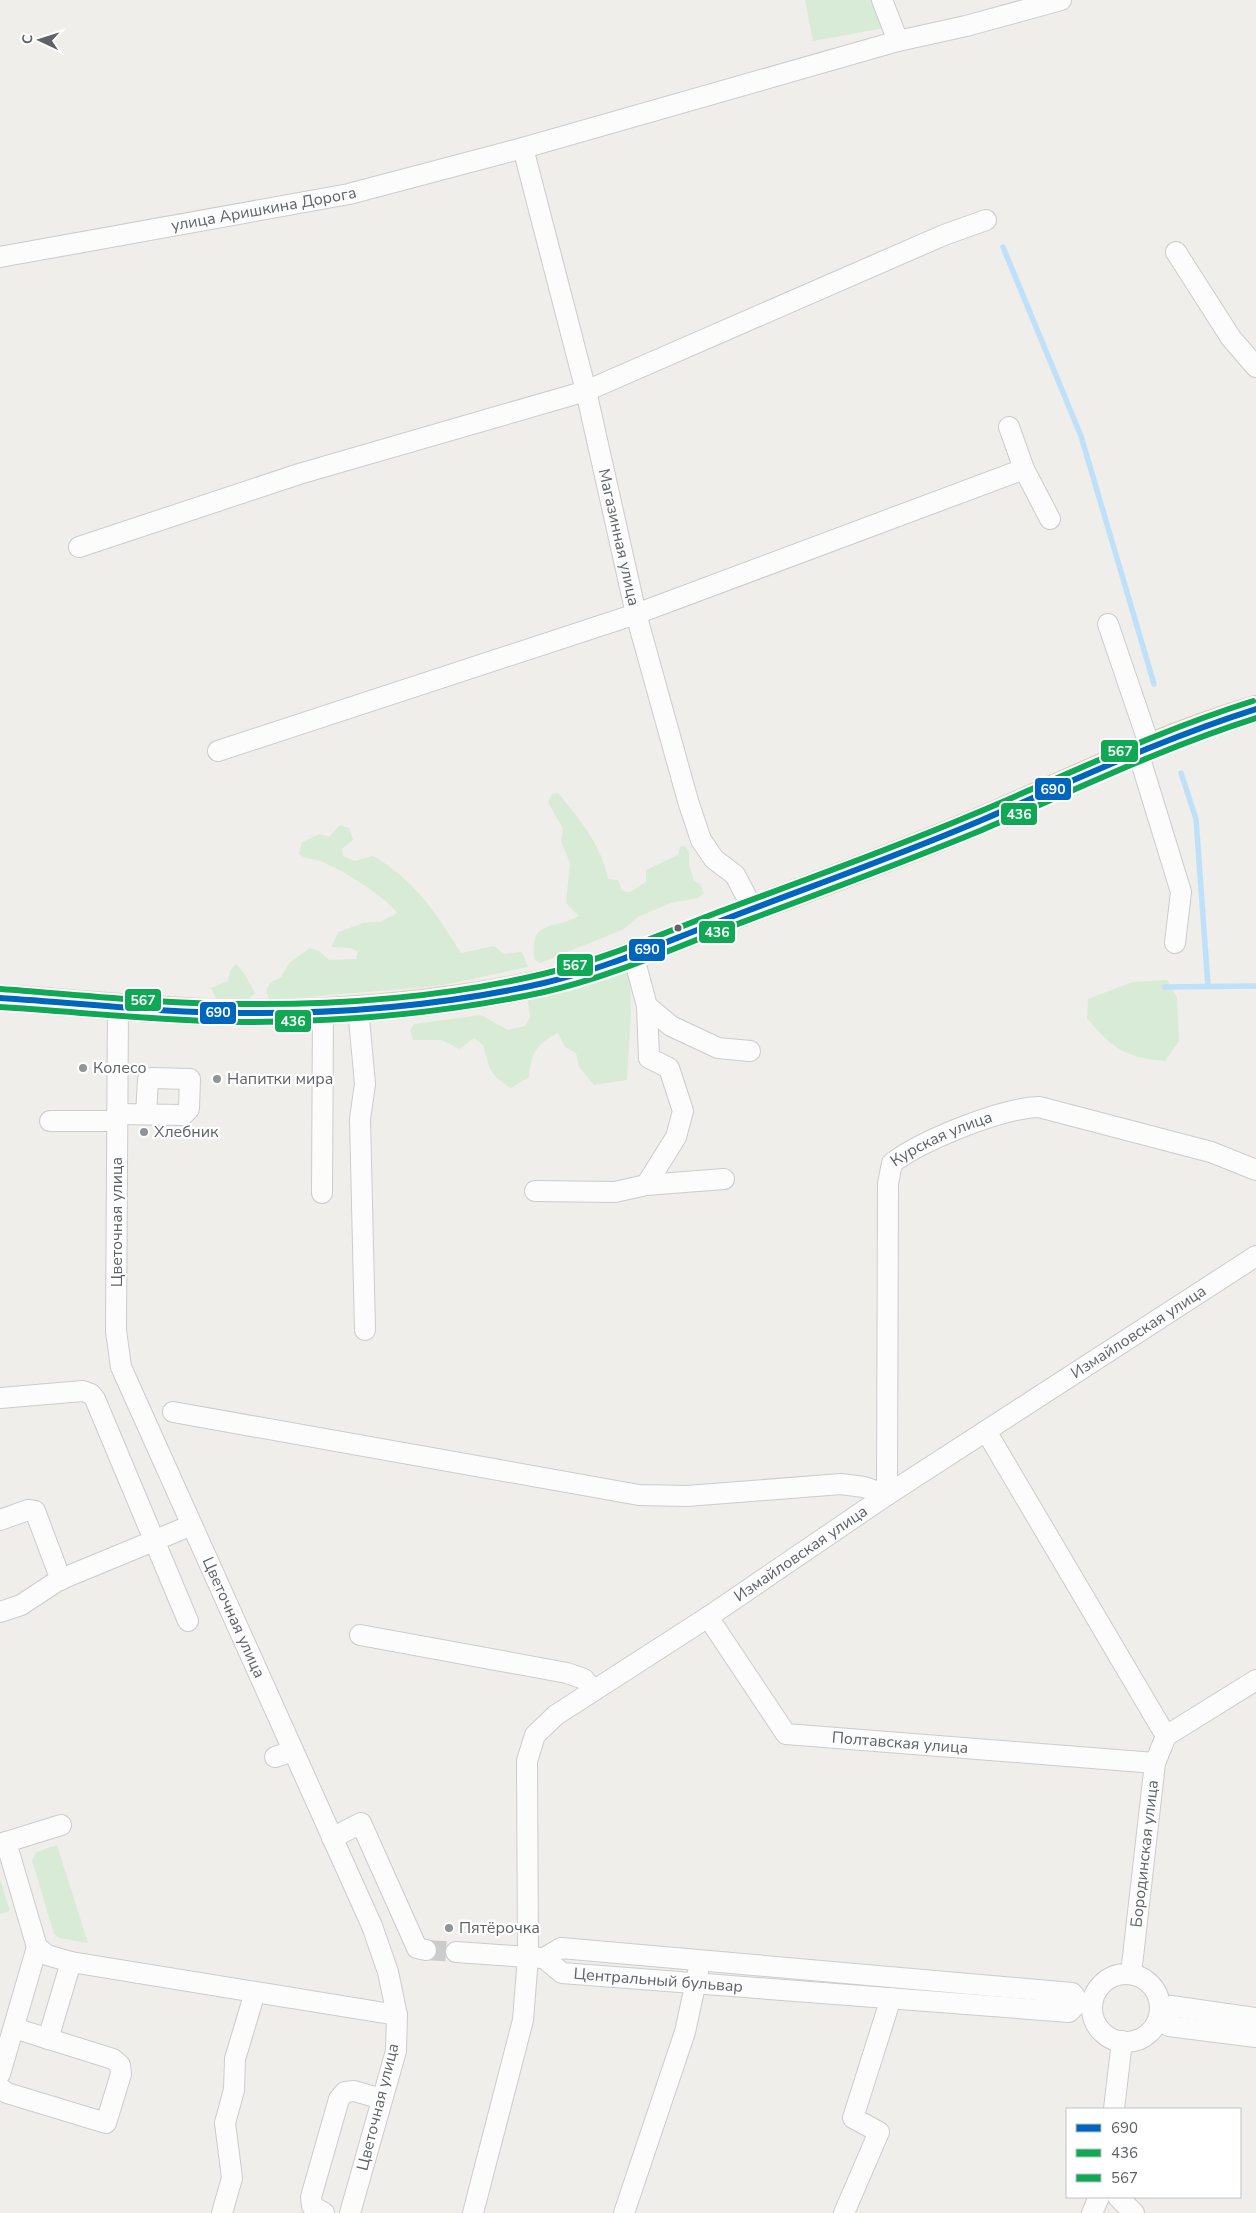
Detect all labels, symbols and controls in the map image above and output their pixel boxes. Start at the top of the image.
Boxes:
north arrow [15,15,65,65]
text: С [18,33,37,45]
street label: улица Аришкина Дорога [169,182,359,237]
street label: Магазинная улица [593,467,645,608]
line badge: 567 [1100,739,1139,763]
text: 567 [1107,742,1133,761]
line badge: 690 [1034,777,1072,801]
text: 690 [1040,780,1066,799]
line badge: 436 [1000,802,1038,826]
text: 436 [1006,805,1032,824]
line badge: 436 [698,920,736,944]
unlabelled marker [673,923,683,933]
text: 436 [704,923,730,942]
line badge: 690 [628,938,666,962]
text: 690 [634,940,660,959]
line badge: 567 [556,953,594,977]
text: 567 [562,956,588,975]
line badge: 567 [124,988,162,1012]
text: 567 [130,991,156,1010]
line badge: 690 [199,1001,237,1025]
text: 690 [205,1003,231,1022]
line badge: 436 [274,1009,312,1033]
text: 436 [280,1012,306,1031]
place label: Колесо [93,1057,147,1079]
marker: Колесо [77,1062,89,1074]
place label: Напитки мира [227,1068,333,1090]
marker: Напитки мира [211,1073,223,1085]
street label: Курская улица [886,1106,995,1172]
place label: Хлебник [154,1121,219,1143]
marker: Хлебник [138,1126,150,1138]
street label: Цветочная улица [106,1157,128,1287]
street label: Измайловская улица [1067,1280,1211,1384]
street label: Измайловская улица [730,1500,872,1607]
street label: Цветочная улица [197,1554,270,1682]
street label: Полтавская улица [831,1727,969,1759]
street label: Бородинская улица [1125,1779,1164,1929]
place label: Пятёрочка [459,1917,540,1939]
marker: Пятёрочка [443,1922,455,1934]
street label: Центральный бульвар [573,1963,744,1998]
street label: Цветочная улица [352,2041,404,2173]
legend [1066,2108,1241,2198]
text: 690 [1111,2118,1138,2138]
text: 436 [1111,2143,1138,2163]
text: 567 [1111,2168,1138,2188]

